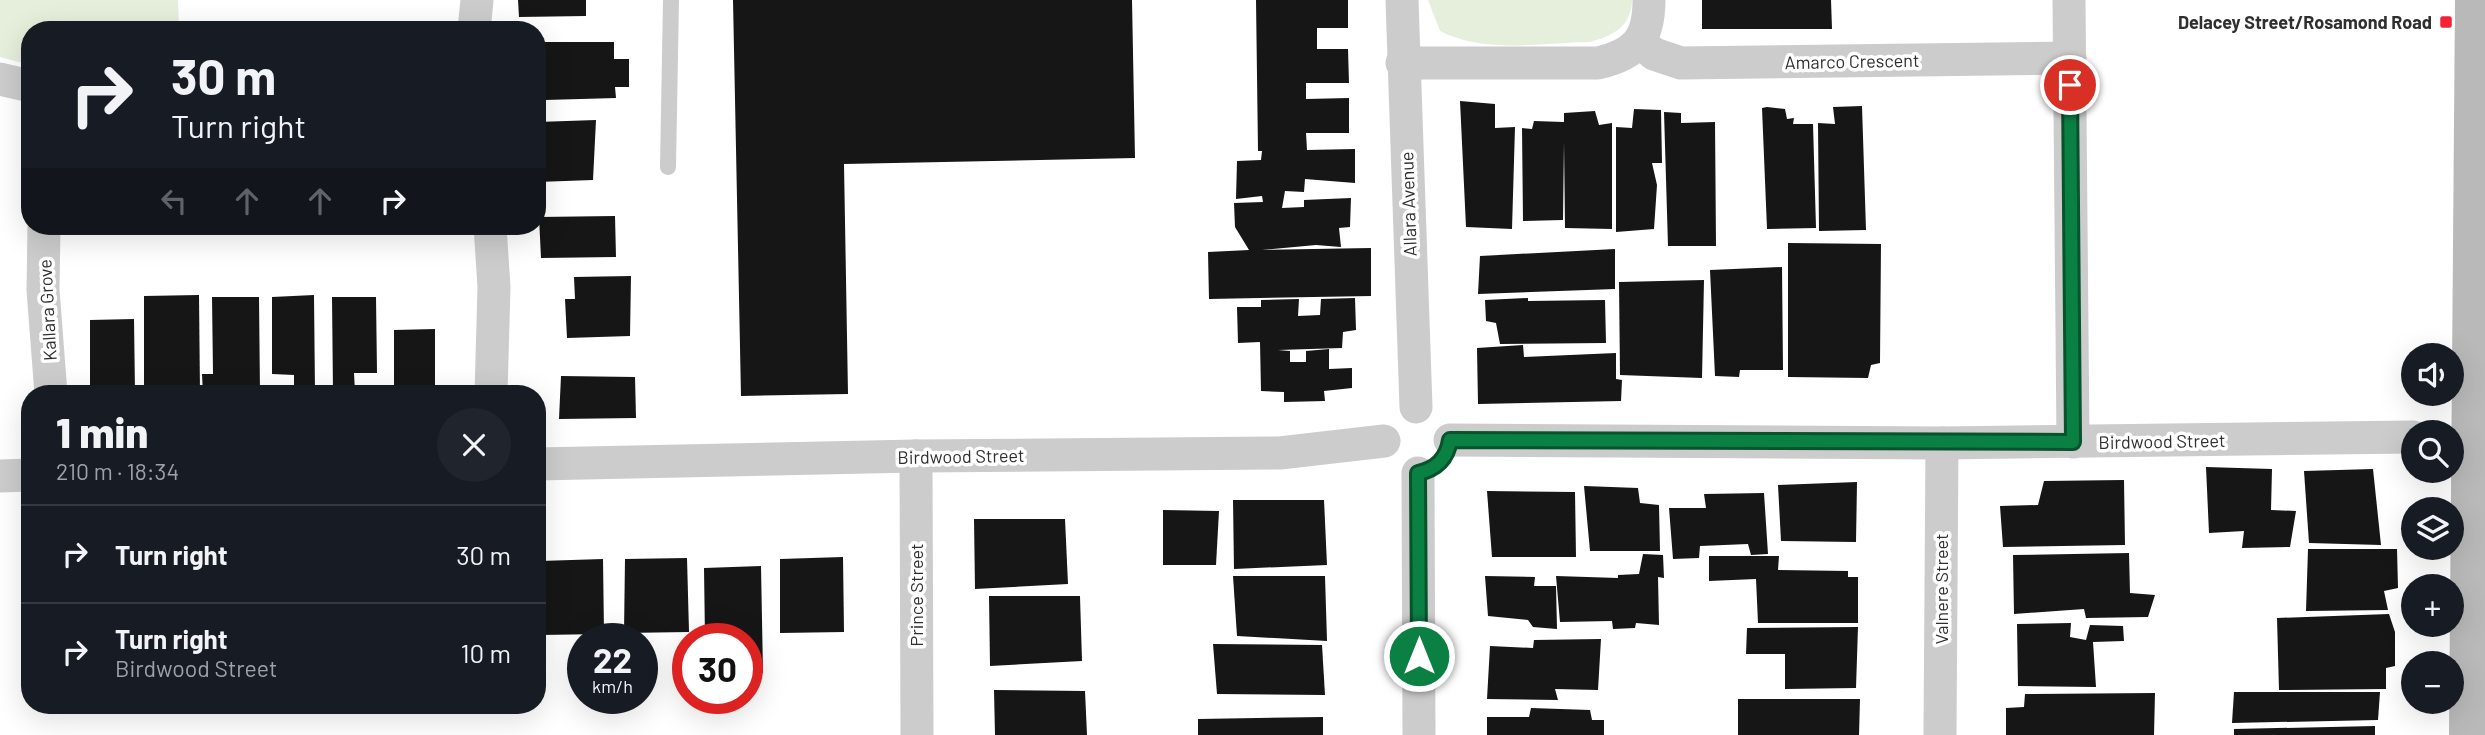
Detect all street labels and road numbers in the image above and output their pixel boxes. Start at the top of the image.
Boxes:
street label: Amarco Crescent [1784,49,1920,73]
street label: Allara Avenue [1395,151,1421,257]
street label: Kallara Grove [33,259,61,361]
street label: Birdwood Street [2098,429,2226,453]
street label: Birdwood Street [897,444,1025,468]
street label: Valnere Street [1930,533,1952,645]
street label: Prince Street [905,543,927,647]

